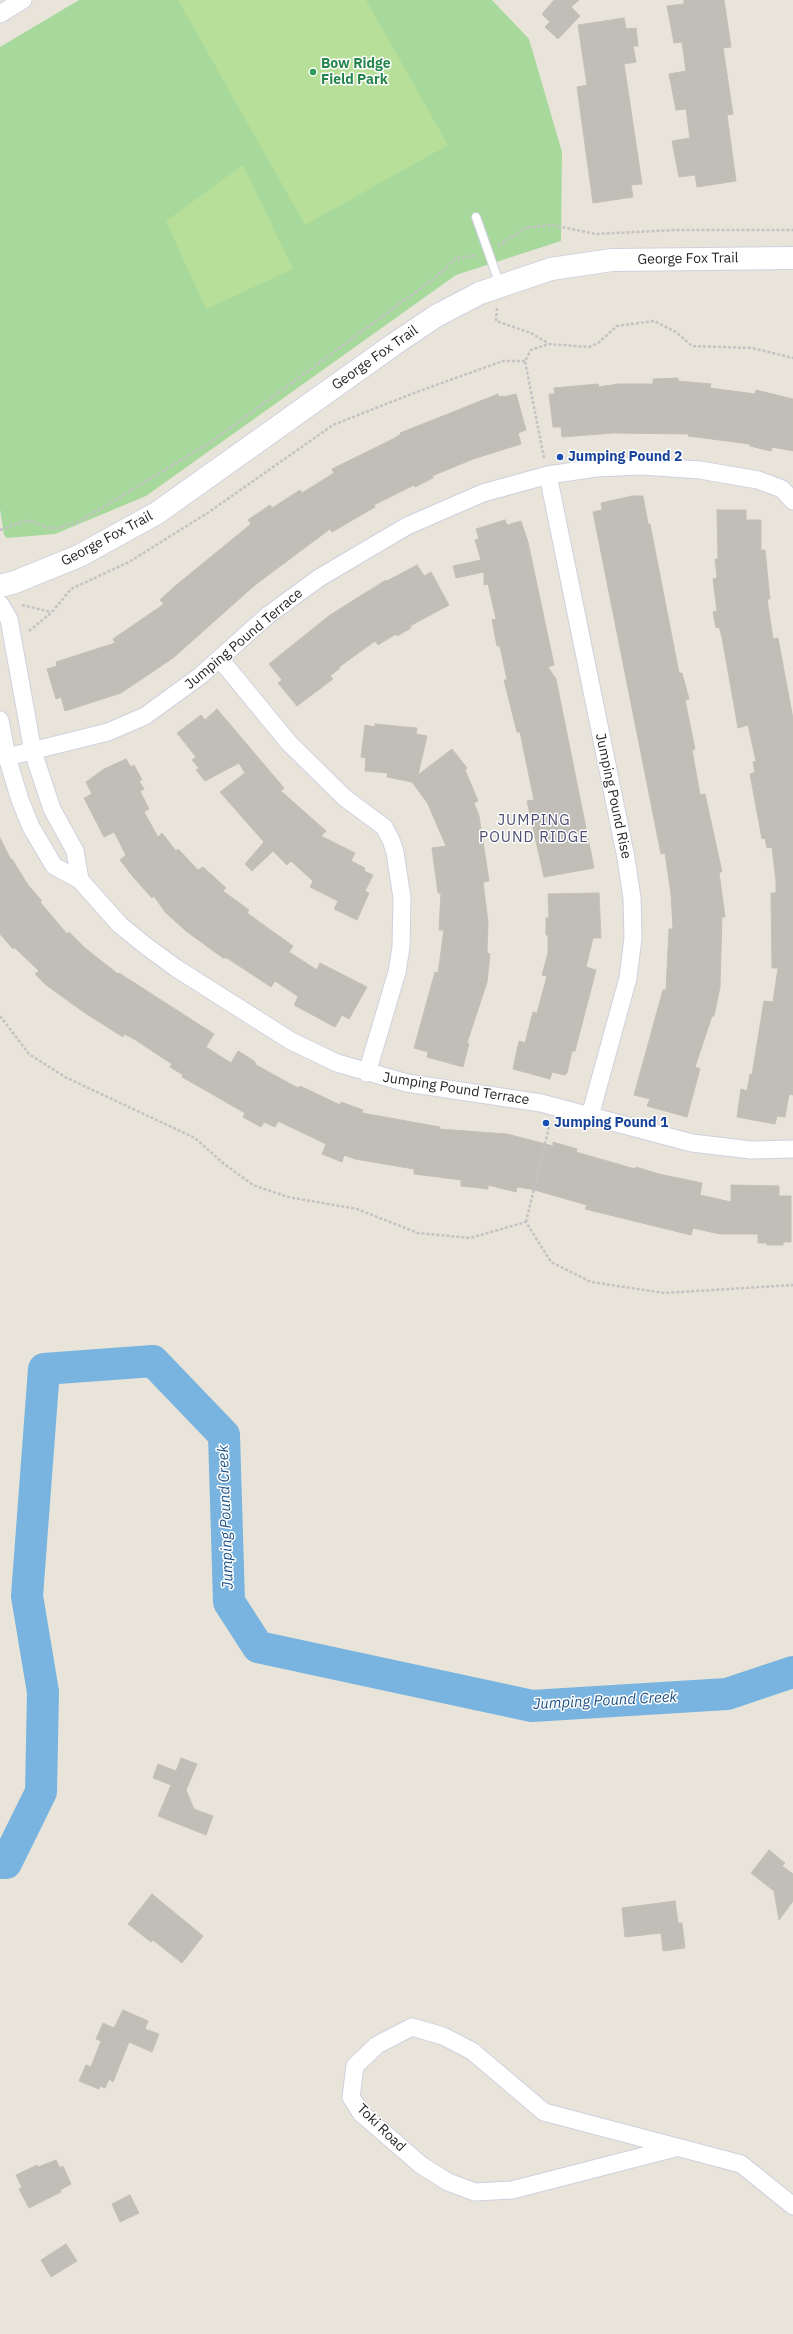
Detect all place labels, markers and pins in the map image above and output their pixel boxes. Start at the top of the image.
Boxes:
place label: Bow Ridge Field Park [321,56,391,88]
marker: Bow Ridge Field Park [308,67,318,77]
place label: Jumping Pound 2 [568,449,682,465]
marker: Jumping Pound 2 [555,452,565,462]
place label: Jumping Pound 1 [554,1115,668,1131]
marker: Jumping Pound 1 [541,1118,551,1128]

